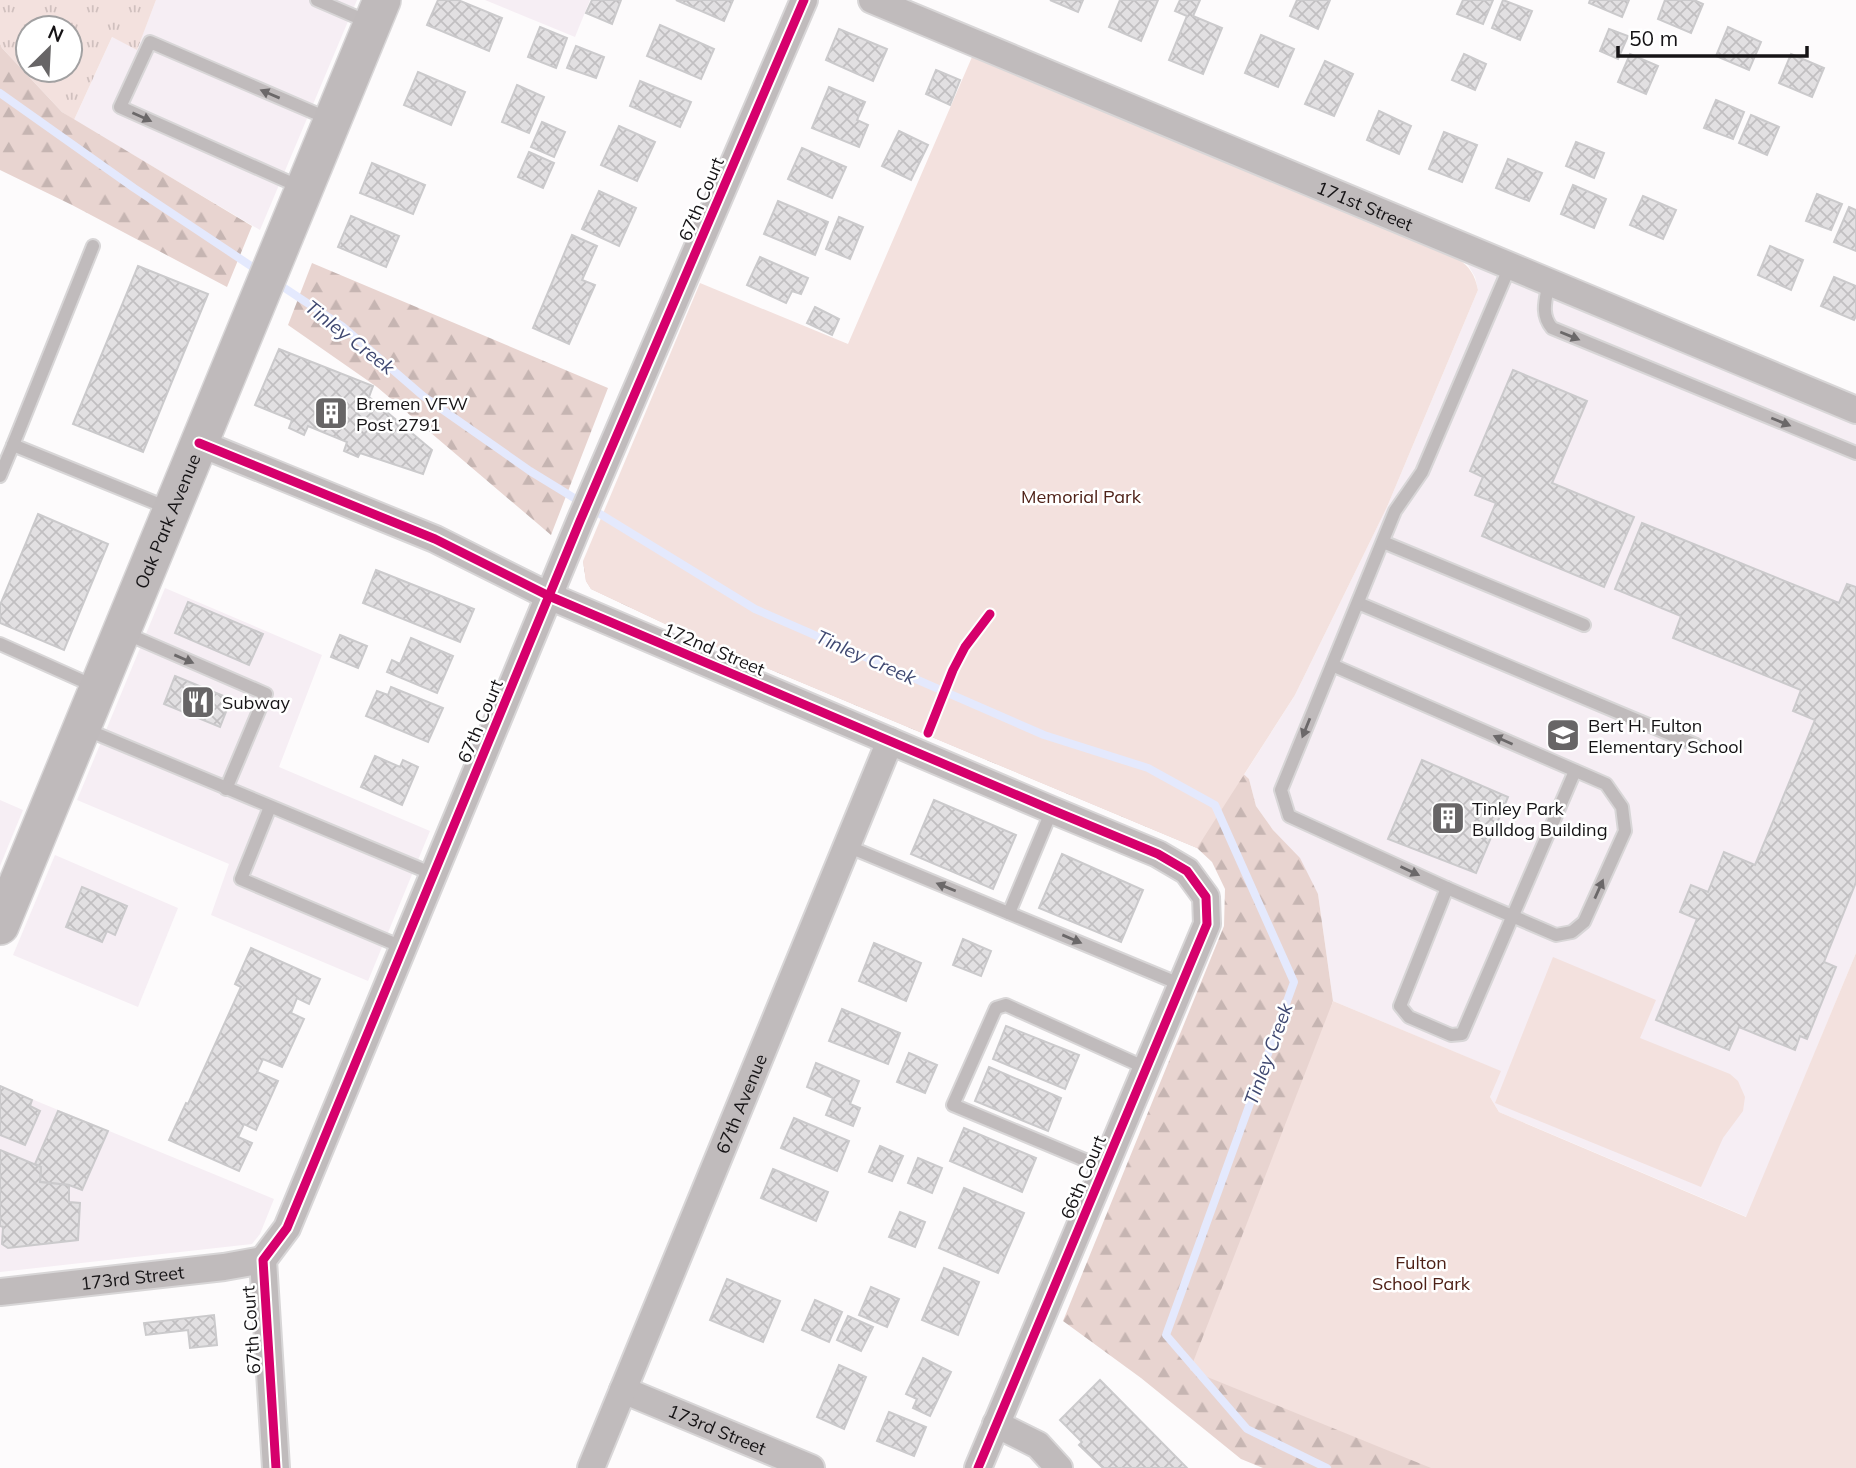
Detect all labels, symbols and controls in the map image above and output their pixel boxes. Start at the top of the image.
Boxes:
north arrow [14,14,84,84]
scale bar [1618,14,1807,58]
text: N [44,20,67,47]
text: 50 m [1629,25,1678,51]
one-way arrow [259,88,280,99]
one-way arrow [132,112,153,123]
street label: 67th Court [673,154,729,244]
street label: 171st Street [1313,175,1416,236]
water label: Tinley Creek [300,295,401,380]
one-way arrow [1560,330,1581,341]
place label: Bremen VFW Post 2791 [356,392,468,436]
building icon: Bremen VFW Post 2791 [312,394,350,432]
one-way arrow [1770,417,1791,428]
street label: Oak Park Avenue [129,450,205,592]
park label: Memorial Park [1021,485,1142,508]
street label: 172nd Street [660,617,768,681]
water label: Tinley Creek [812,624,921,690]
one-way arrow [174,653,195,664]
street label: 67th Court [452,676,508,766]
restaurant icon: Subway [179,683,217,721]
place label: Subway [222,691,290,714]
place label: Bert H. Fulton Elementary School [1588,714,1743,758]
school or university icon: Bert H. Fulton Elementary School [1544,716,1582,754]
one-way arrow [1300,718,1312,738]
one-way arrow [1493,734,1513,746]
place label: Tinley Park Bulldog Building [1472,797,1608,841]
building icon: Tinley Park Bulldog Building [1429,799,1467,837]
one-way arrow [1400,866,1421,877]
one-way arrow [1593,879,1605,899]
one-way arrow [935,881,956,892]
one-way arrow [1061,934,1082,945]
water label: Tinley Creek [1238,998,1298,1108]
street label: 67th Avenue [710,1050,772,1157]
street label: 66th Court [1055,1132,1111,1222]
park label: Fulton School Park [1372,1251,1471,1295]
street label: 173rd Street [79,1260,185,1294]
street label: 67th Court [236,1285,266,1375]
street label: 173rd Street [665,1399,770,1460]

